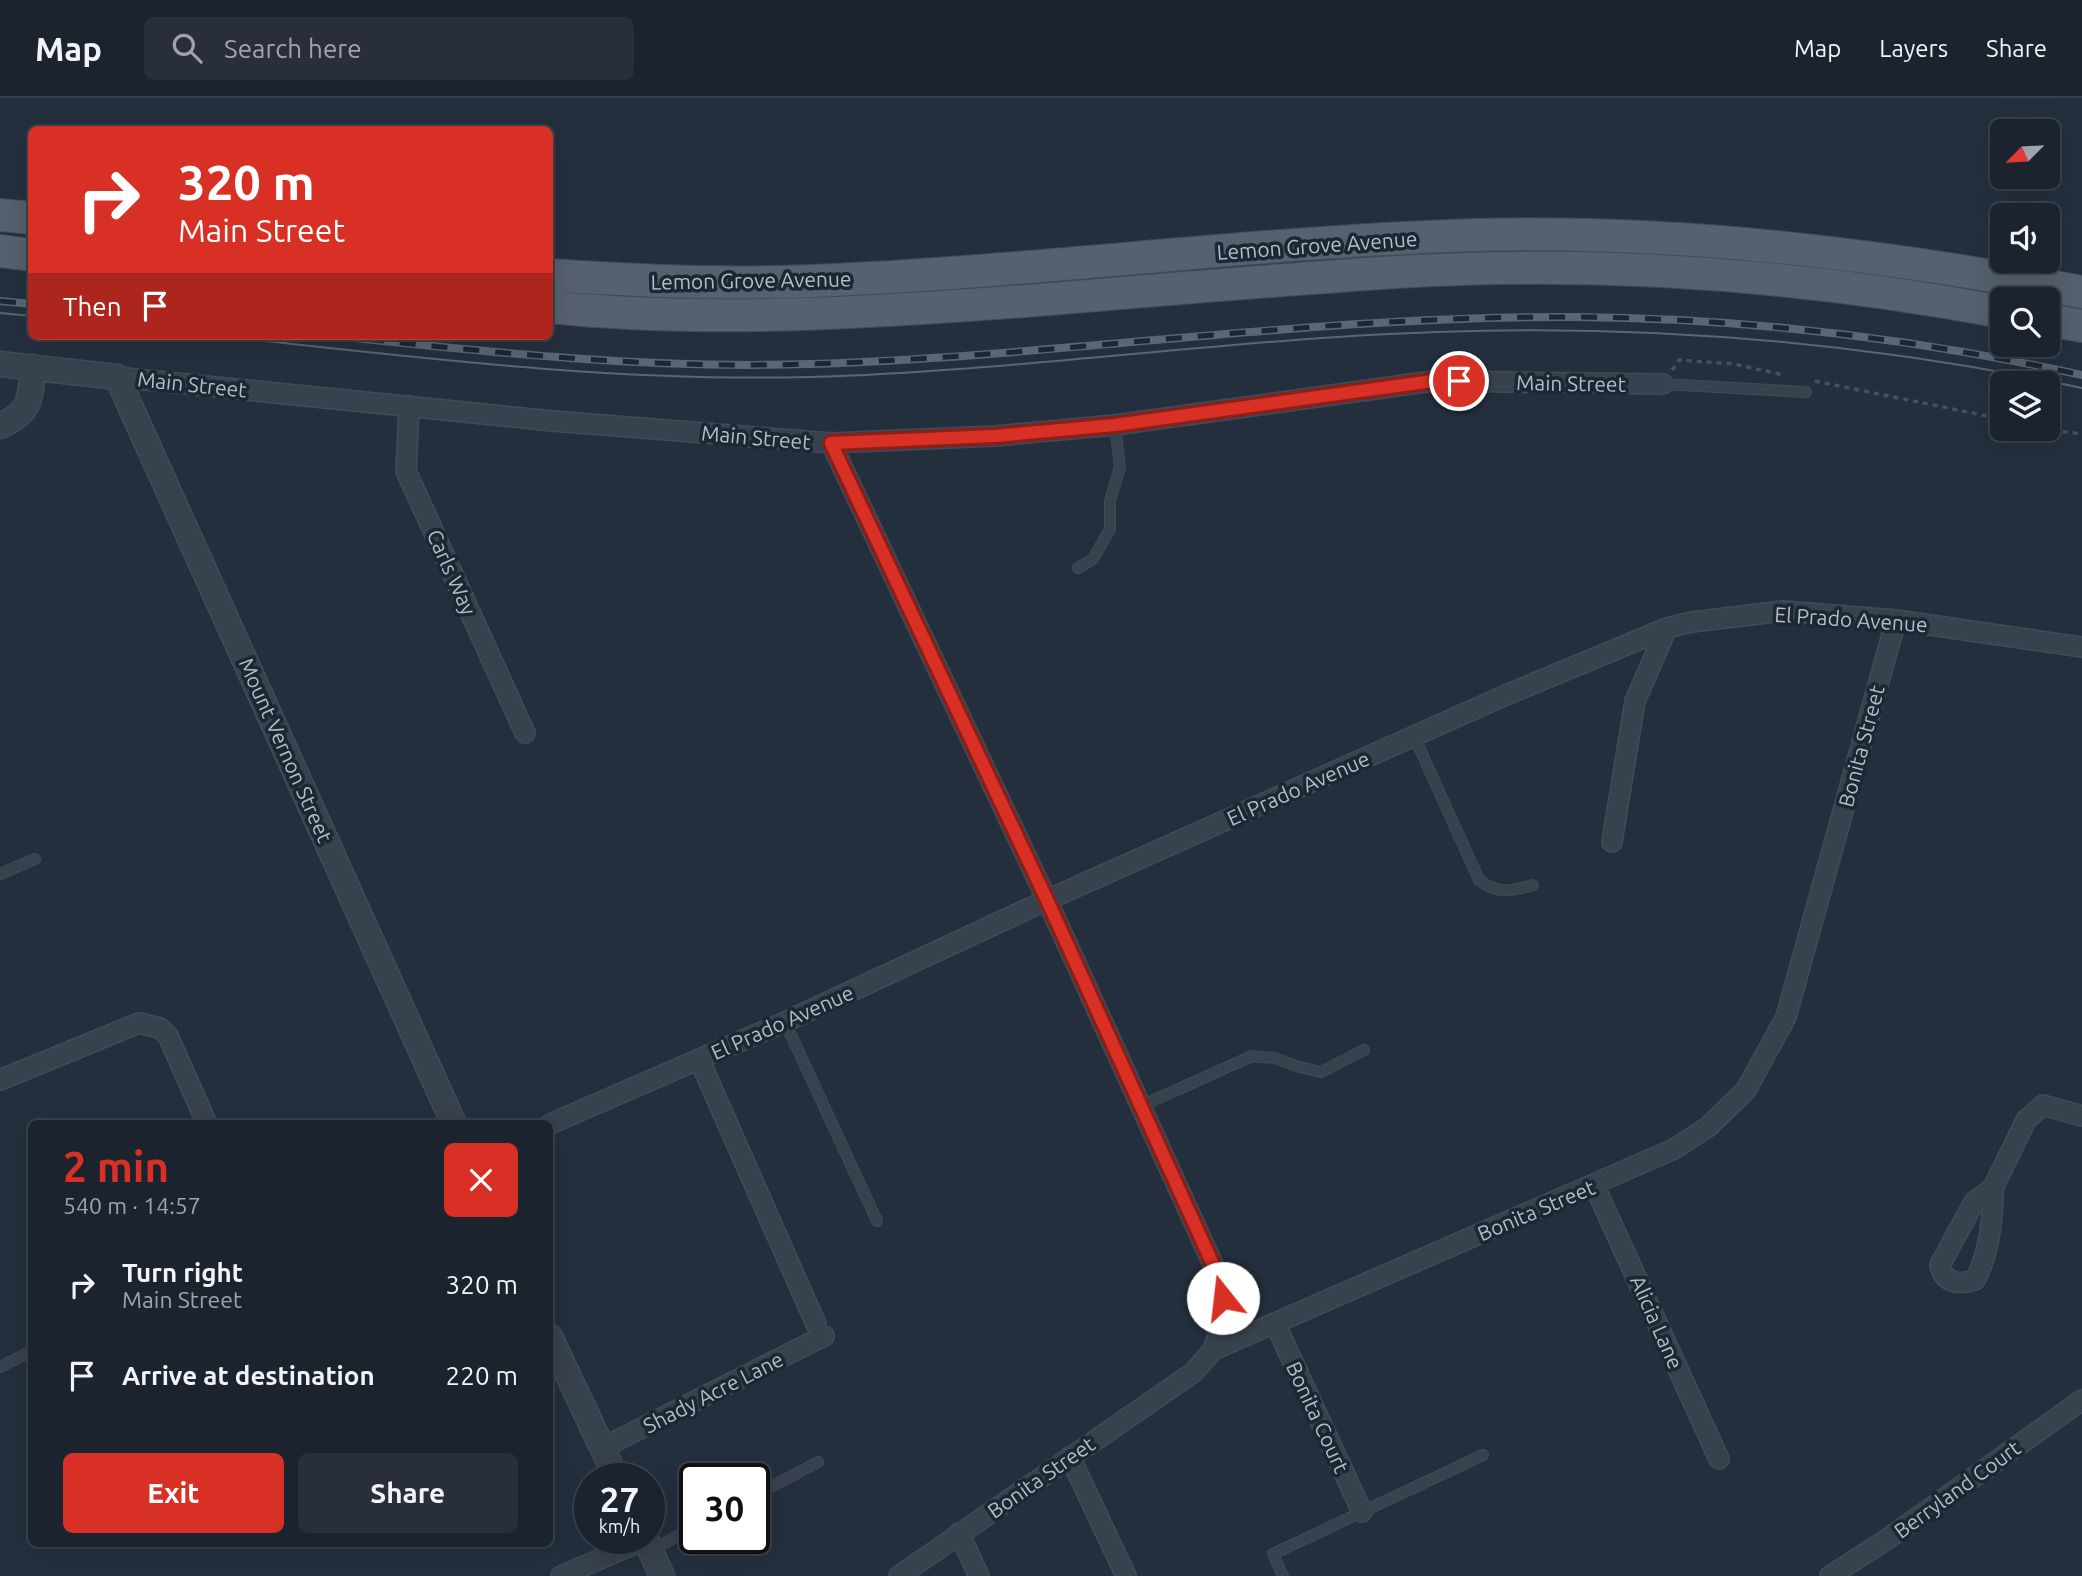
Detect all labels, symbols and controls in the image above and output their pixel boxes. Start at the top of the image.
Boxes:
search box [144,17,634,80]
icon: search [168,29,206,67]
text: Map [35,30,102,67]
text: Search here [224,34,362,63]
text: Map [1794,35,1841,62]
text: Layers [1879,35,1948,62]
text: Share [1986,35,2047,62]
north arrow [1990,119,2060,189]
map controls [1990,119,2060,441]
icon: right [63,154,154,245]
text: 320 m [178,154,315,209]
button: sound [1990,203,2060,273]
text: Main Street [178,212,345,248]
street label: Lemon Grove Avenue [1216,226,1418,264]
street label: Lemon Grove Avenue [650,266,852,294]
icon: arrive [136,287,174,325]
button: search [1990,287,2060,357]
text: Then [63,292,122,321]
pin [1429,351,1489,411]
icon: arrive [1440,362,1478,400]
street label: Main Street [136,366,248,402]
street label: Main Street [1516,370,1626,396]
button: layers [1990,371,2060,441]
street label: Main Street [700,420,812,454]
street label: Carls Way [423,526,481,618]
street label: El Prado Avenue [1774,602,1928,636]
street label: Mount Vernon Street [234,654,338,846]
street label: Bonita Street [1833,682,1889,810]
street label: El Prado Avenue [1223,746,1373,830]
street label: El Prado Avenue [707,980,857,1064]
text: 2 min [63,1143,169,1190]
button: close [444,1143,518,1217]
street label: Bonita Street [1474,1174,1598,1246]
text: 540 m · 14:57 [63,1193,201,1218]
text: Turn right [122,1258,243,1287]
position arrow [1186,1261,1260,1335]
icon: right [63,1266,101,1304]
text: 320 m [446,1270,518,1299]
street label: Alicia Lane [1626,1272,1688,1372]
text: Main Street [122,1287,242,1312]
street label: Shady Acre Lane [639,1346,787,1438]
icon: arrive [63,1357,101,1395]
street label: Bonita Court [1282,1358,1354,1476]
text: Arrive at destination [122,1361,375,1390]
text: 220 m [446,1361,518,1390]
street label: Bonita Street [983,1431,1099,1523]
street label: Berryland Court [1889,1435,2025,1543]
button: Exit [63,1453,284,1533]
button: Share [298,1453,518,1533]
speed limit sign: 30 [679,1463,770,1554]
text: 27 [600,1479,639,1519]
text: km/h [599,1516,640,1536]

